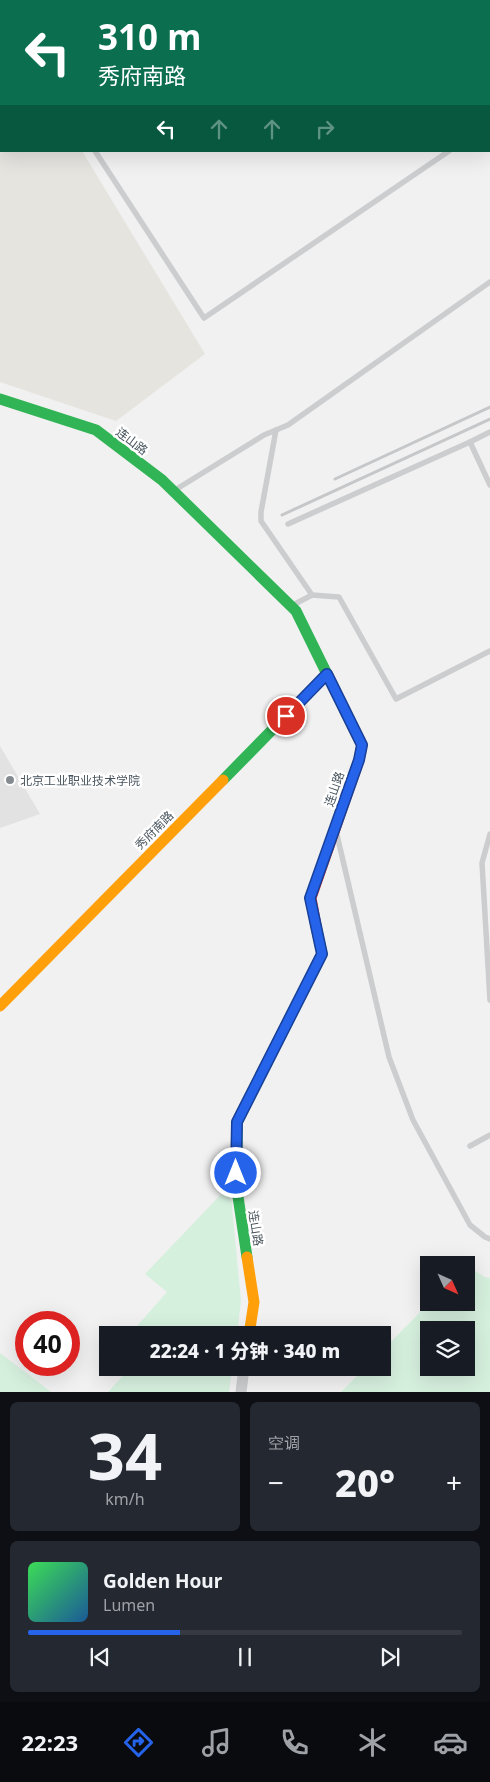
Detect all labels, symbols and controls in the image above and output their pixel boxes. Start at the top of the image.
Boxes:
text: 310 m [98,13,201,60]
icon: left [15,20,80,85]
text: 秀府南路 [98,60,186,90]
icon: left [152,115,180,143]
icon: ahead [205,115,233,143]
icon: ahead [258,115,286,143]
icon: right [311,115,339,143]
street label: 连山路 [113,423,151,459]
pin [265,695,307,737]
icon: arrive [272,702,300,730]
street label: 连山路 [320,769,348,809]
place label: 北京工业职业技术学院 [20,772,140,789]
marker: 北京工业职业技术学院 [4,774,16,786]
street label: 秀府南路 [131,807,177,853]
position arrow [209,1146,261,1198]
street label: 连山路 [245,1209,267,1247]
north arrow [420,1256,475,1311]
map controls [420,1256,475,1376]
speed limit sign: 40 [15,1311,80,1376]
button: layers [420,1321,475,1376]
text: 22:24 · 1 分钟 · 340 m [150,1338,340,1364]
text: 34 [88,1411,162,1499]
text: 空调 [268,1432,300,1454]
text: 20° [335,1456,395,1508]
text: − [268,1463,284,1501]
text: + [446,1463,462,1501]
text: km/h [105,1488,145,1510]
text: Golden Hour [103,1568,222,1594]
text: Lumen [103,1594,155,1616]
icon: previous [86,1643,114,1671]
icon: pause [231,1643,259,1671]
icon: next [376,1643,404,1671]
icon: directions [121,1725,156,1760]
icon: music [199,1725,234,1760]
icon: phone [277,1725,312,1760]
icon: climate [355,1725,390,1760]
icon: car [433,1725,468,1760]
text: 22:23 [22,1727,78,1757]

